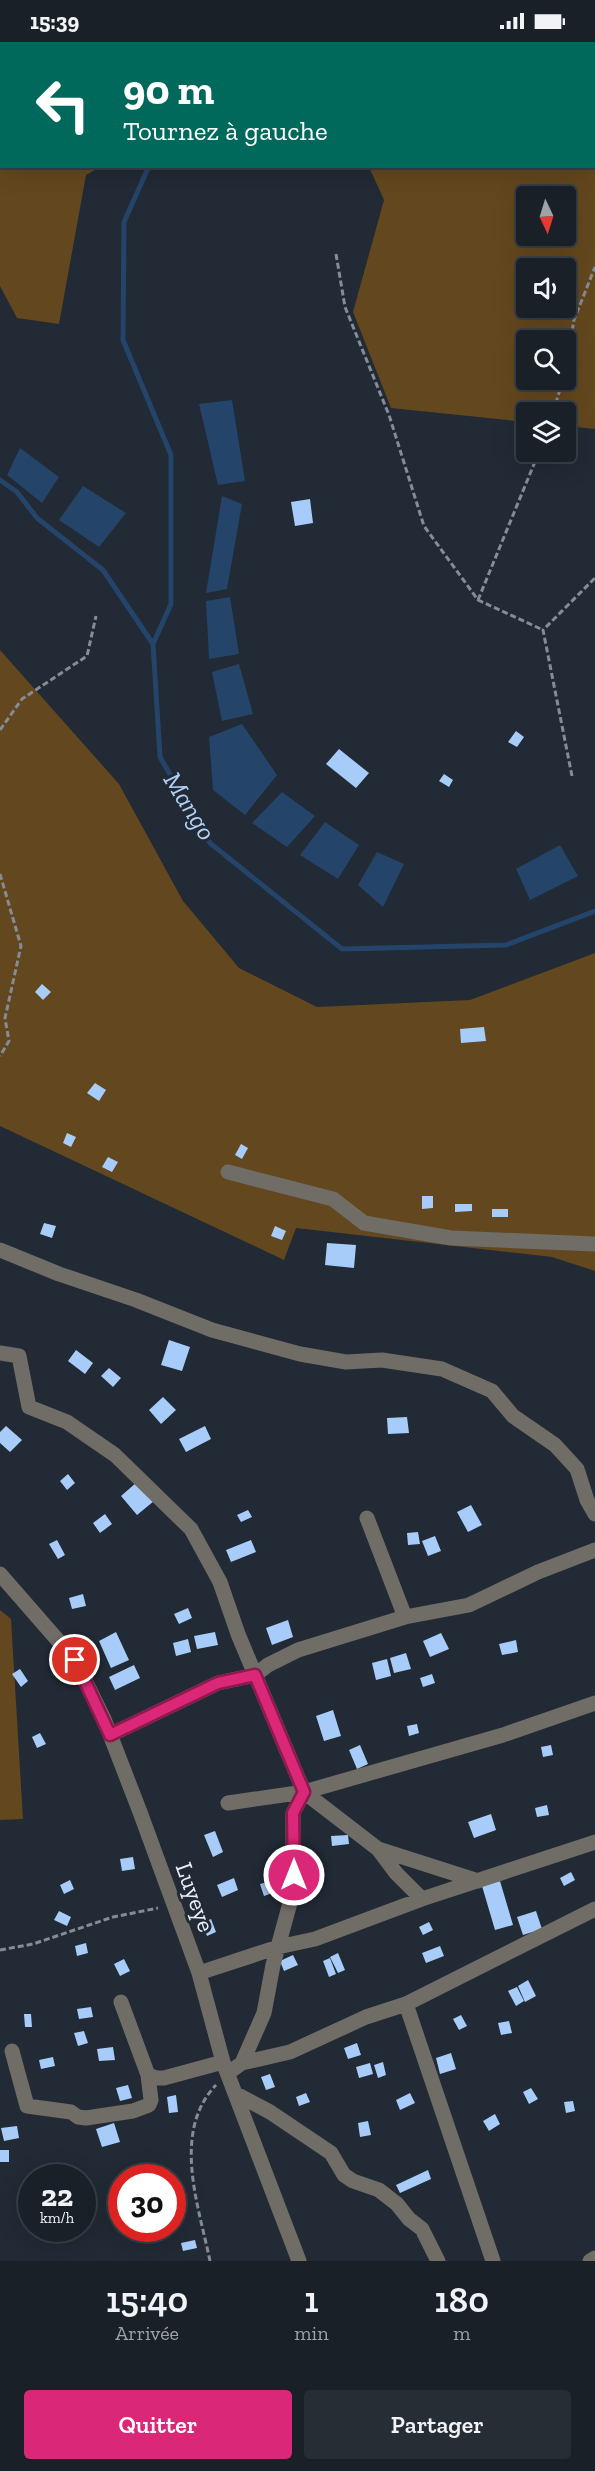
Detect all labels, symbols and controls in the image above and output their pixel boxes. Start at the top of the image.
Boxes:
text: 15:39 [30,8,79,35]
text: 90 m [123,64,214,115]
icon: left [24,66,102,144]
text: Tournez à gauche [123,115,328,147]
north arrow [516,186,576,246]
map controls [516,186,576,462]
button: sound [516,258,576,318]
button: search [516,330,576,390]
button: layers [516,402,576,462]
water label: Mango [157,766,223,846]
pin [49,1634,100,1685]
icon: arrive [58,1643,91,1676]
position arrow [262,1843,326,1907]
street label: Luyeye [170,1858,221,1936]
speed limit sign: 30 [108,2164,186,2242]
text: 22 [41,2178,73,2214]
text: km/h [40,2209,74,2227]
text: 15:40 [106,2278,188,2321]
text: 1 [304,2278,319,2321]
text: 180 [435,2278,489,2321]
text: Arrivée [115,2321,179,2345]
text: min [294,2321,329,2345]
text: m [453,2321,470,2345]
button: Quitter [24,2390,292,2459]
button: Partager [304,2390,571,2459]

